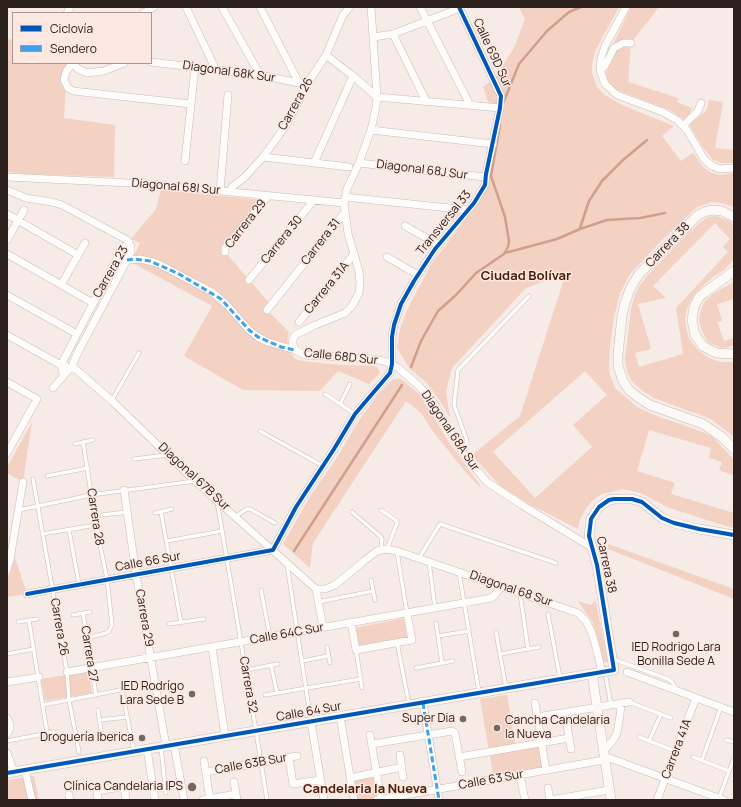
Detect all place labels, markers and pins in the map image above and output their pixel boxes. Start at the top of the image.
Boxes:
marker: IED Rodrigo Lara Bonilla Sede A [671,629,681,639]
place label: IED Rodrigo Lara Bonilla Sede A [631,641,721,669]
place label: IED Rodrígo Lara Sede B [120,680,184,708]
marker: IED Rodrígo Lara Sede B [187,689,197,699]
place label: Super Dia [402,712,455,726]
marker: Super Dia [458,714,468,724]
place label: Cancha Candelaria la Nueva [505,714,610,742]
marker: Cancha Candelaria la Nueva [492,723,502,733]
place label: Droguería Iberica [40,731,134,745]
marker: Droguería Iberica [137,733,147,743]
place label: Clínica Candelaria IPS [64,780,183,794]
marker: Clínica Candelaria IPS [186,781,198,793]

